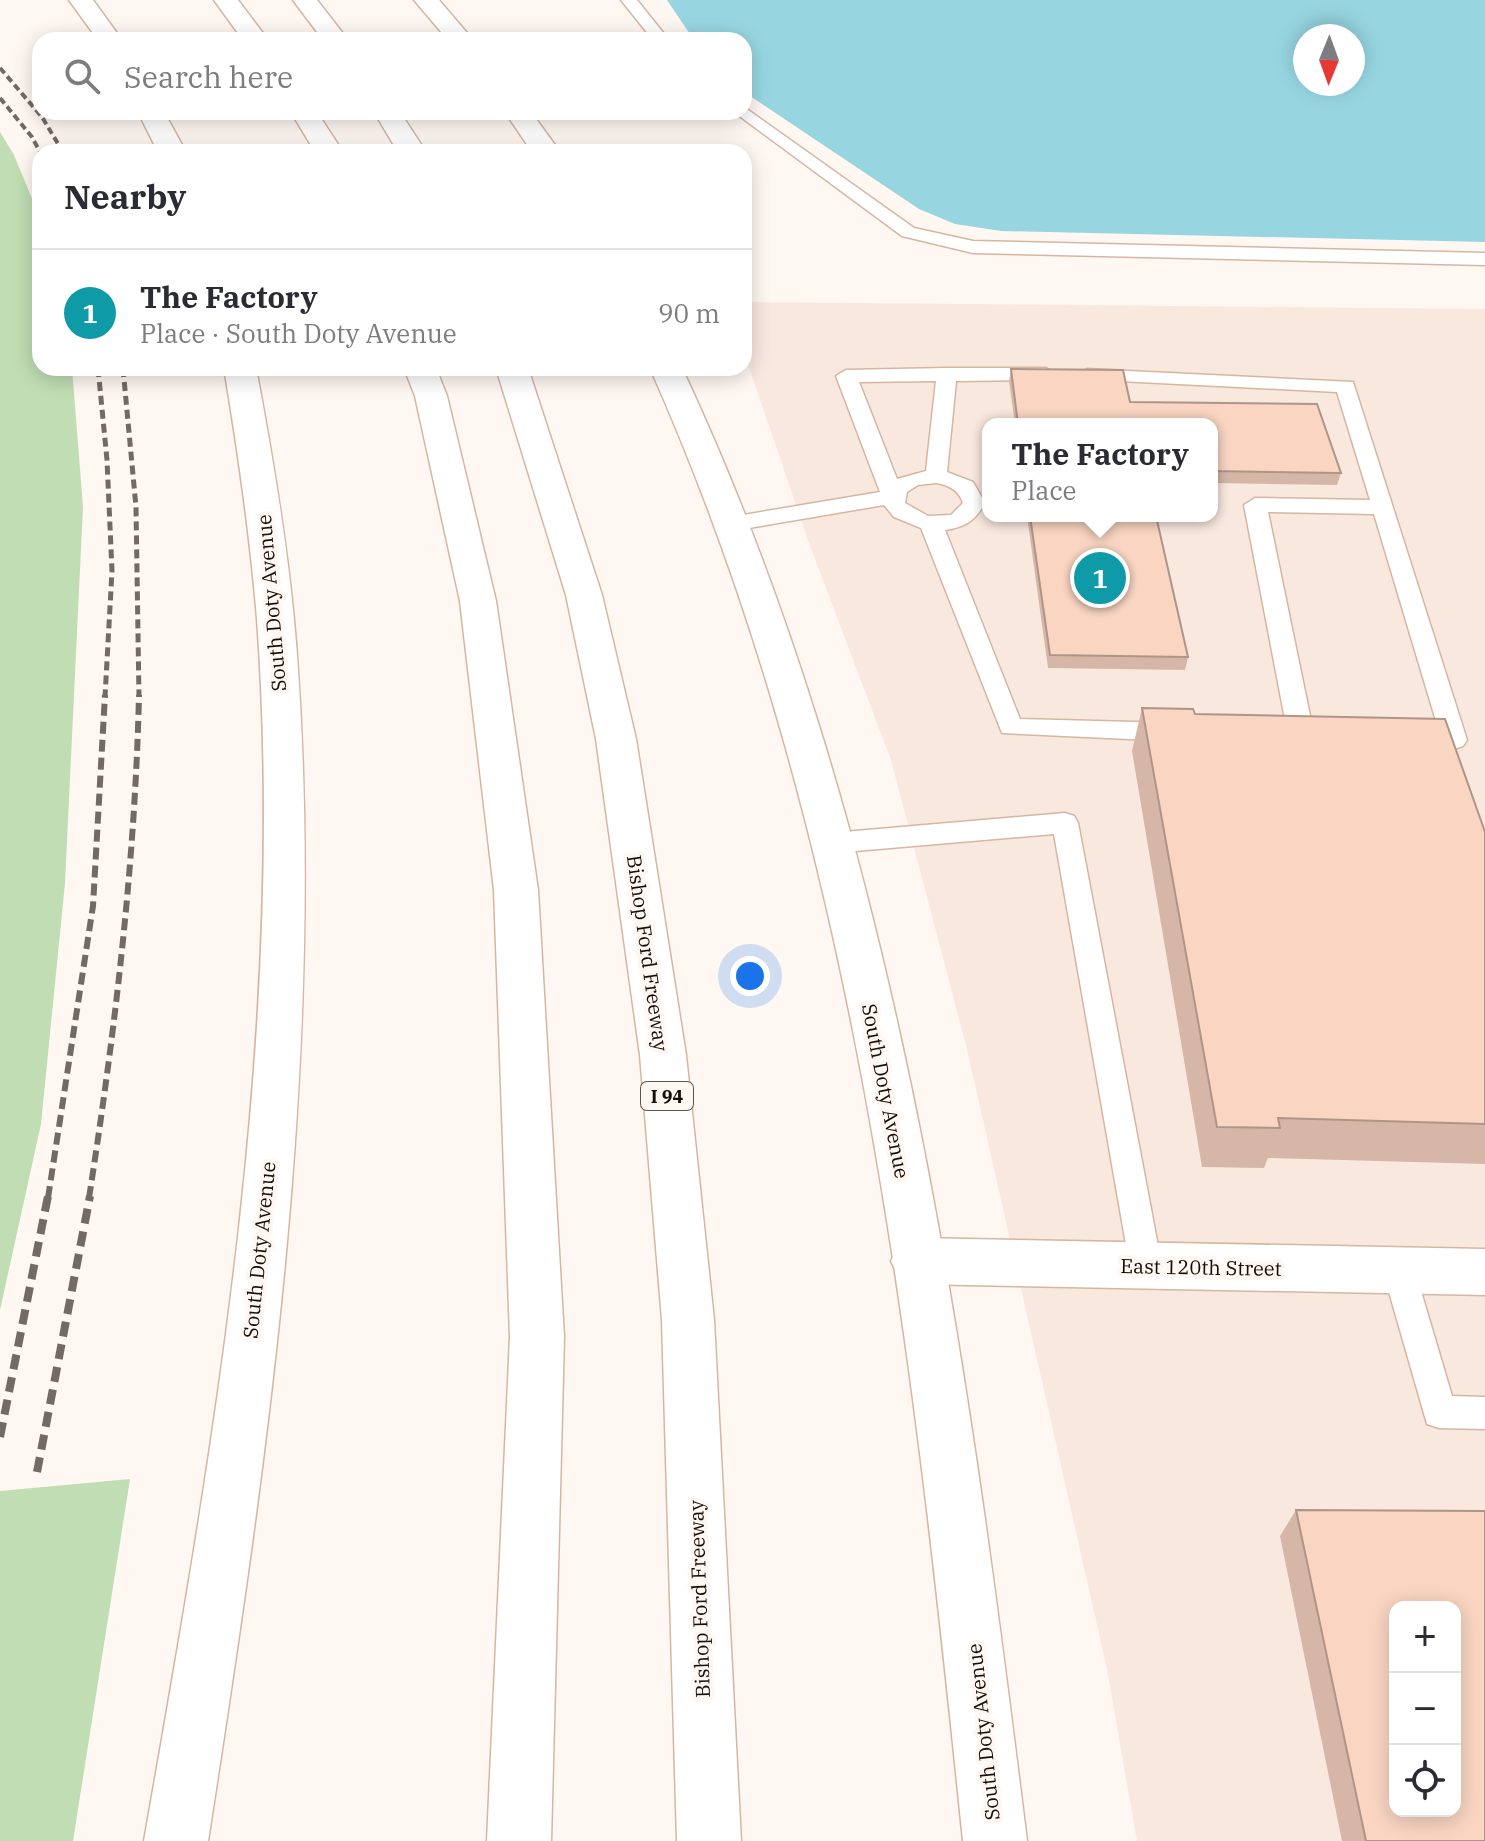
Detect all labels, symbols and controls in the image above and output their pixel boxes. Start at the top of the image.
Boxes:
north arrow [1293,24,1365,96]
search box [32,32,752,120]
icon: search [60,54,104,98]
text: Search here [124,57,293,96]
text: Nearby [64,174,186,218]
text: The Factory [140,277,318,316]
text: 1 [82,296,98,330]
text: 90 m [658,296,720,330]
text: Place · South Doty Avenue [140,316,457,350]
popup [982,418,1218,522]
text: The Factory [1011,434,1189,473]
text: Place [1011,473,1076,507]
street label: South Doty Avenue [250,513,292,693]
pin: 1 [1074,548,1126,608]
street label: Bishop Ford Freeway [621,853,675,1053]
your location [730,956,770,996]
street label: South Doty Avenue [856,1001,916,1181]
road number: I 94 [641,1082,693,1110]
street label: South Doty Avenue [236,1160,282,1340]
street label: East 120th Street [1120,1252,1282,1282]
street label: Bishop Ford Freeway [682,1499,716,1698]
map controls [1389,1601,1461,1817]
button: + [1389,1601,1461,1673]
street label: South Doty Avenue [960,1642,1006,1822]
button: − [1389,1673,1461,1745]
button: locate [1389,1745,1461,1817]

